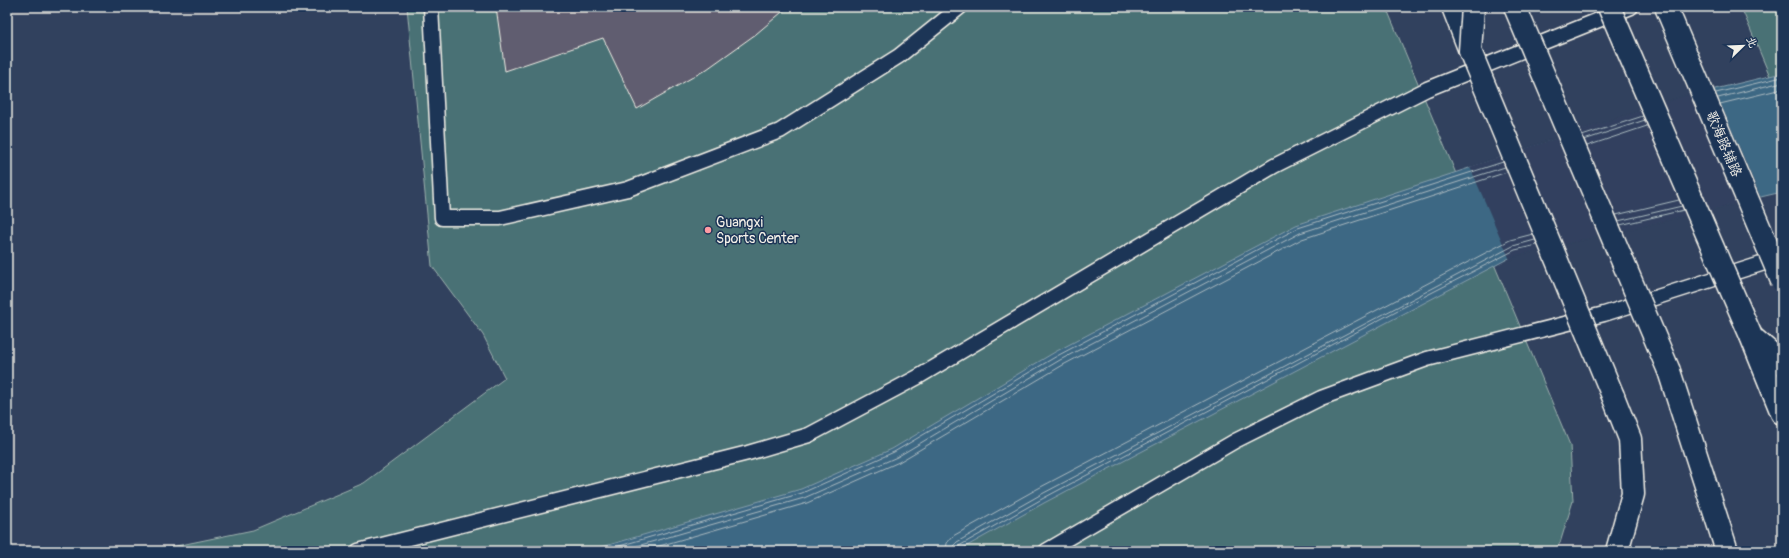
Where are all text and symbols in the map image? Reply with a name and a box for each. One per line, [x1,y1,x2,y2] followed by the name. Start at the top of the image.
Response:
[1723,26,1763,66] north arrow
[1744,35,1760,50] text: 北
[1703,108,1745,180] street label: 歌海路辅路
[716,214,799,247] place label: Guangxi Sports Center
[703,225,713,235] marker: Guangxi Sports Center

